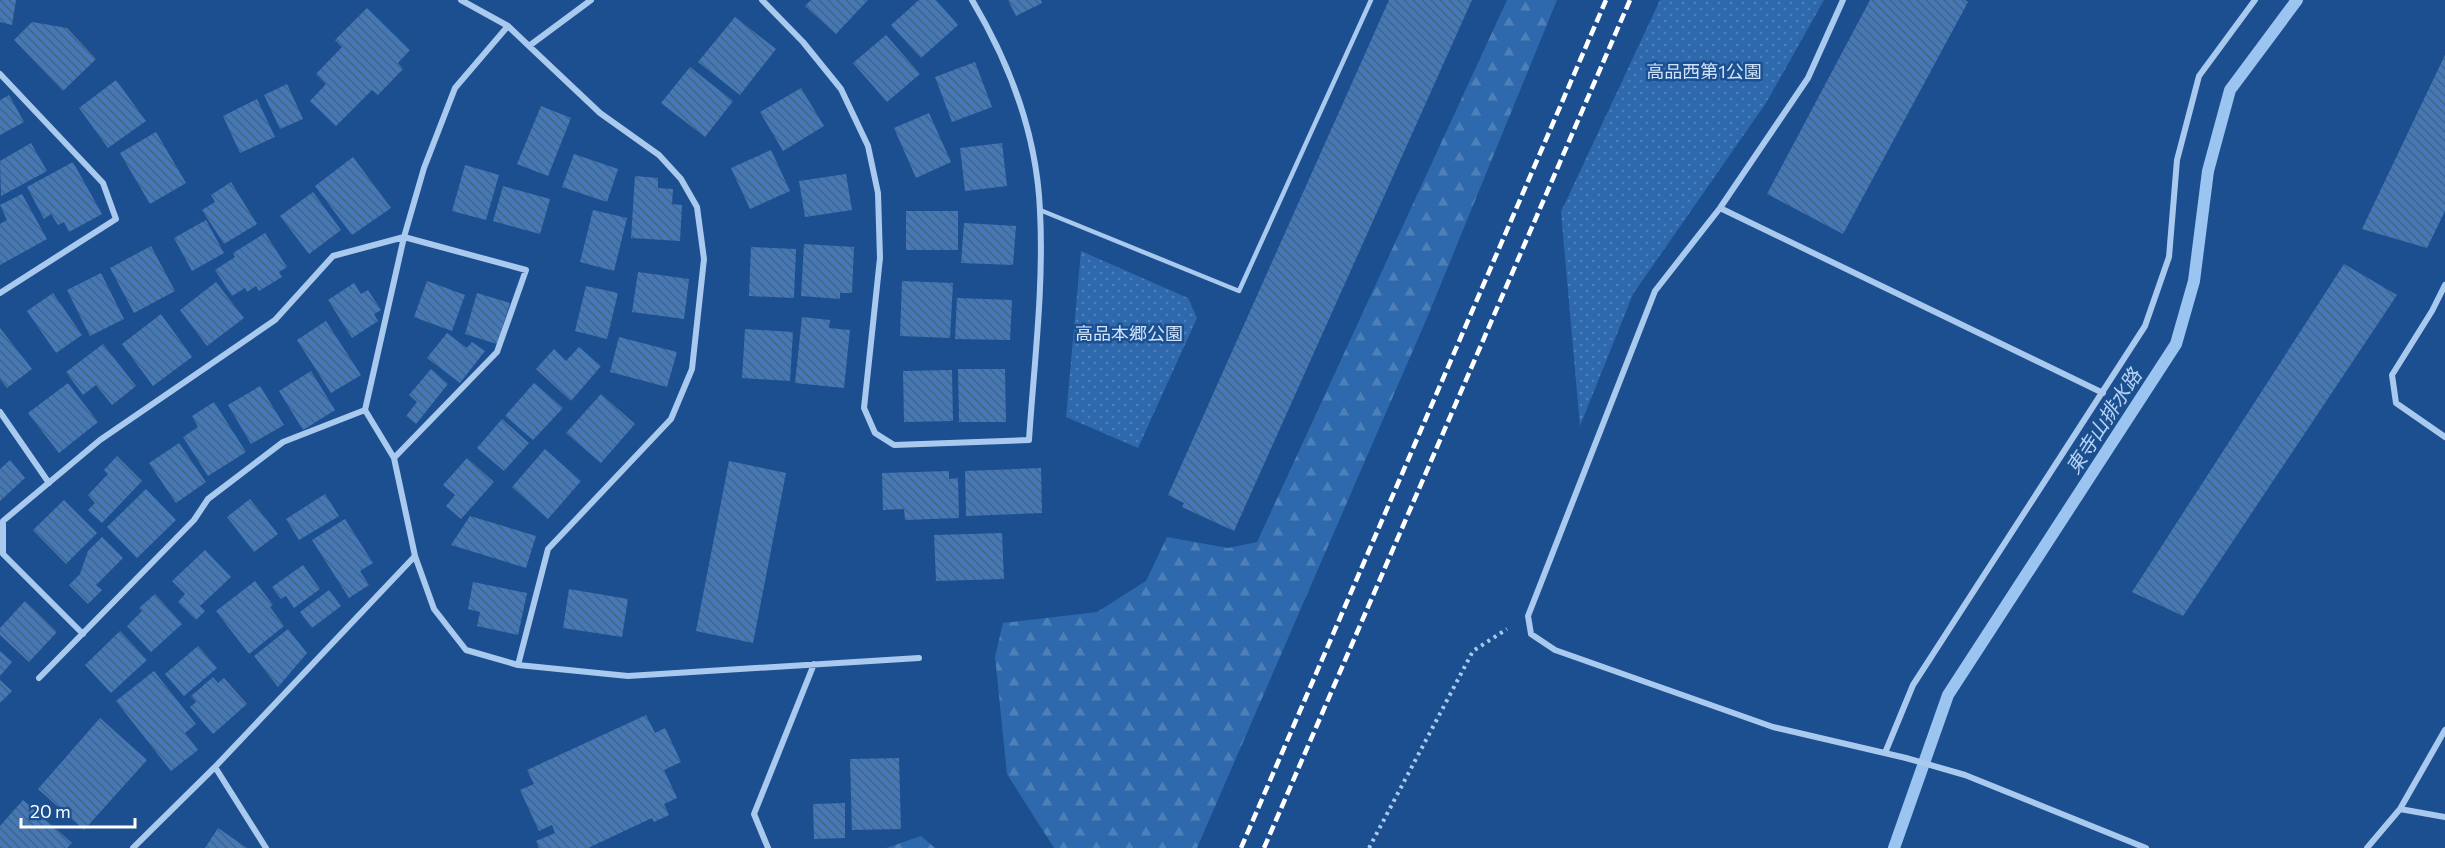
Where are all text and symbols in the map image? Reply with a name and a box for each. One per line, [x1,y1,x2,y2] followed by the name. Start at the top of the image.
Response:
[1646,60,1762,82] park label: 高品西第1公園
[1075,322,1183,344] park label: 高品本郷公園
[2060,362,2147,478] water label: 東寺山排水路
[21,791,135,829] scale bar
[30,800,71,822] text: 20 m

